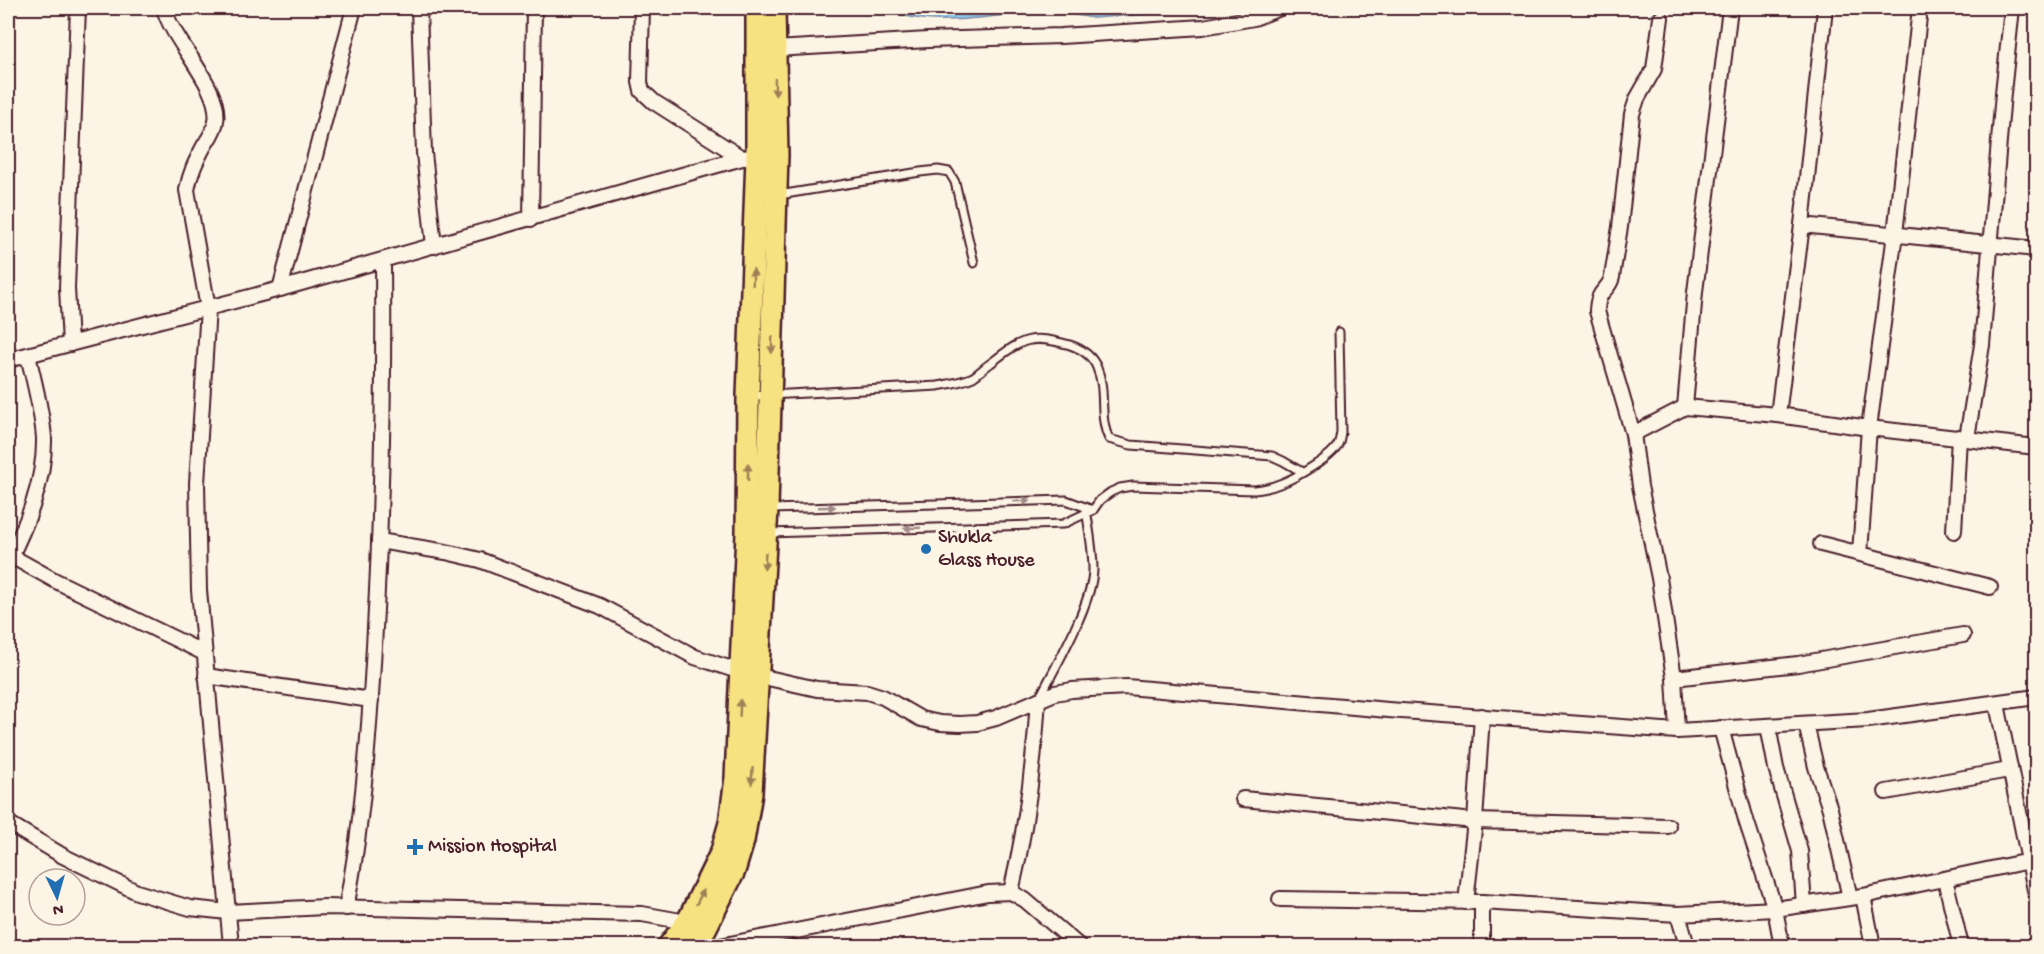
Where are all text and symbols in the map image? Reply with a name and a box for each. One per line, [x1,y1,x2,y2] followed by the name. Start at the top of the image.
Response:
[771,77,780,96] one-way arrow
[748,267,757,286] one-way arrow
[767,335,776,354] one-way arrow
[743,462,753,481] one-way arrow
[1012,497,1031,506] one-way arrow
[818,503,837,512] one-way arrow
[902,524,921,533] one-way arrow
[938,527,1035,573] place label: Shukla Glass House
[919,542,933,556] marker: Shukla Glass House
[760,551,769,570] one-way arrow
[735,699,744,718] one-way arrow
[748,767,757,786] one-way arrow
[428,836,557,859] place label: Mission Hospital
[406,838,424,856] marker: Mission Hospital
[27,867,87,927] north arrow
[695,888,705,905] one-way arrow
[51,899,64,918] text: N

